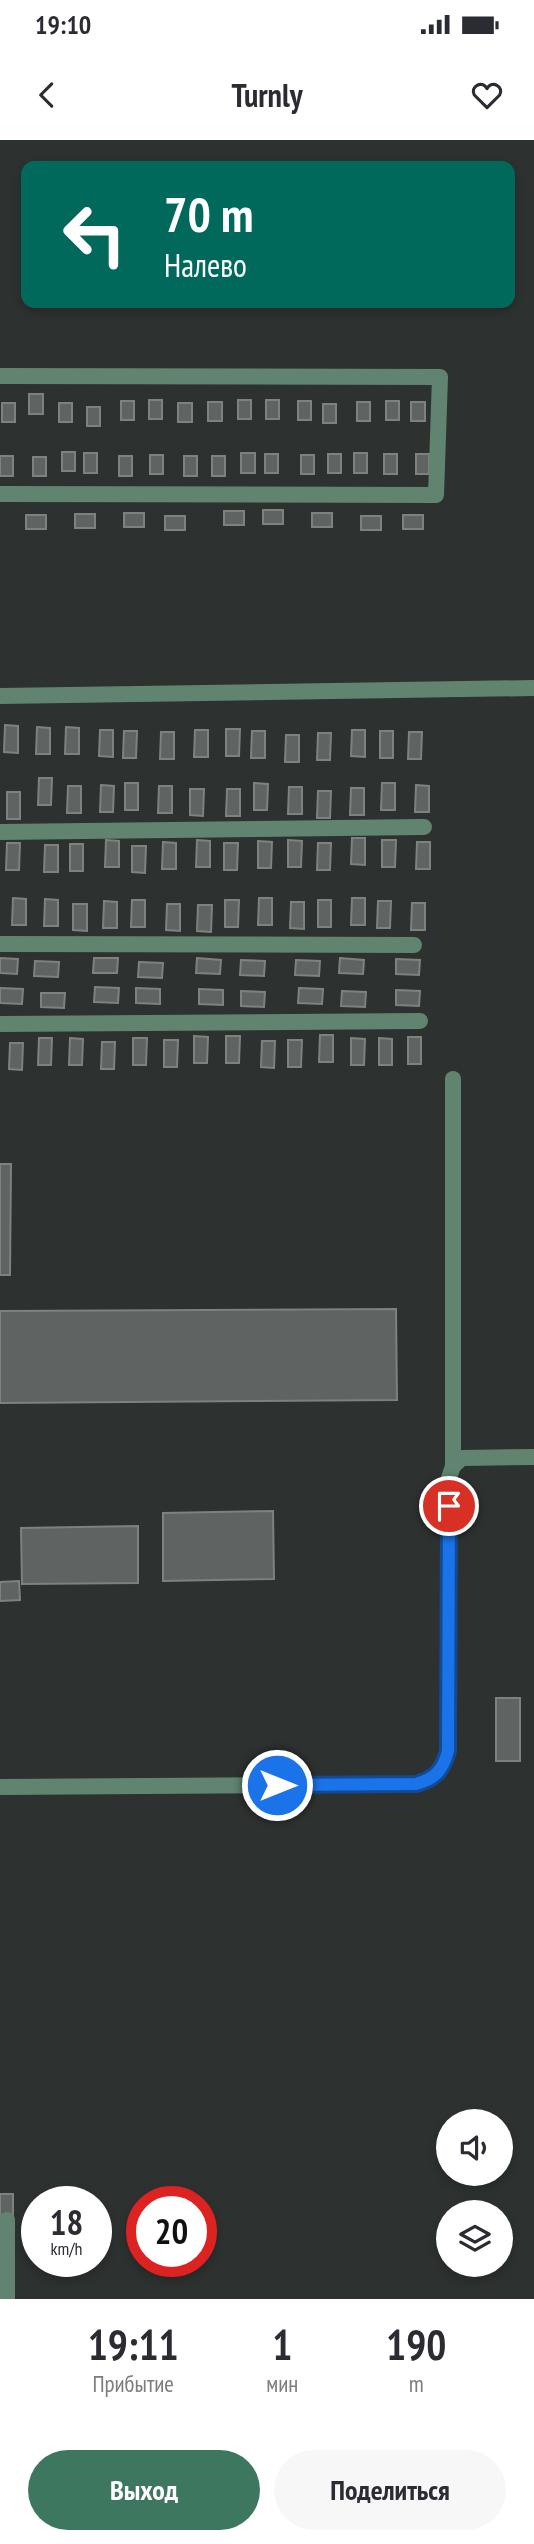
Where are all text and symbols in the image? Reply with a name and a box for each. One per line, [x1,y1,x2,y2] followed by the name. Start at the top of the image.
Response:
[35,8,91,41] text: 19:10
[231,74,303,116] text: Turnly
[28,76,66,114] icon: back
[468,76,506,114] icon: heart
[164,182,253,246] text: 70 m
[49,189,140,280] icon: left
[164,244,247,286] text: Налево
[419,1476,479,1536] pin
[430,1487,468,1525] icon: arrive
[240,1748,314,1822] position arrow
[436,2109,513,2277] map controls
[436,2109,513,2186] button: sound
[126,2186,217,2277] speed limit sign: 20
[50,2199,83,2245] text: 18
[436,2200,513,2277] button: layers
[51,2237,82,2260] text: km/h
[88,2317,179,2372] text: 19:11
[272,2317,292,2372] text: 1
[386,2317,446,2372] text: 190
[92,2369,174,2398] text: Прибытие
[266,2369,298,2398] text: мин
[409,2369,424,2398] text: m
[28,2450,260,2530] button: Выход
[274,2450,506,2530] button: Поделиться

